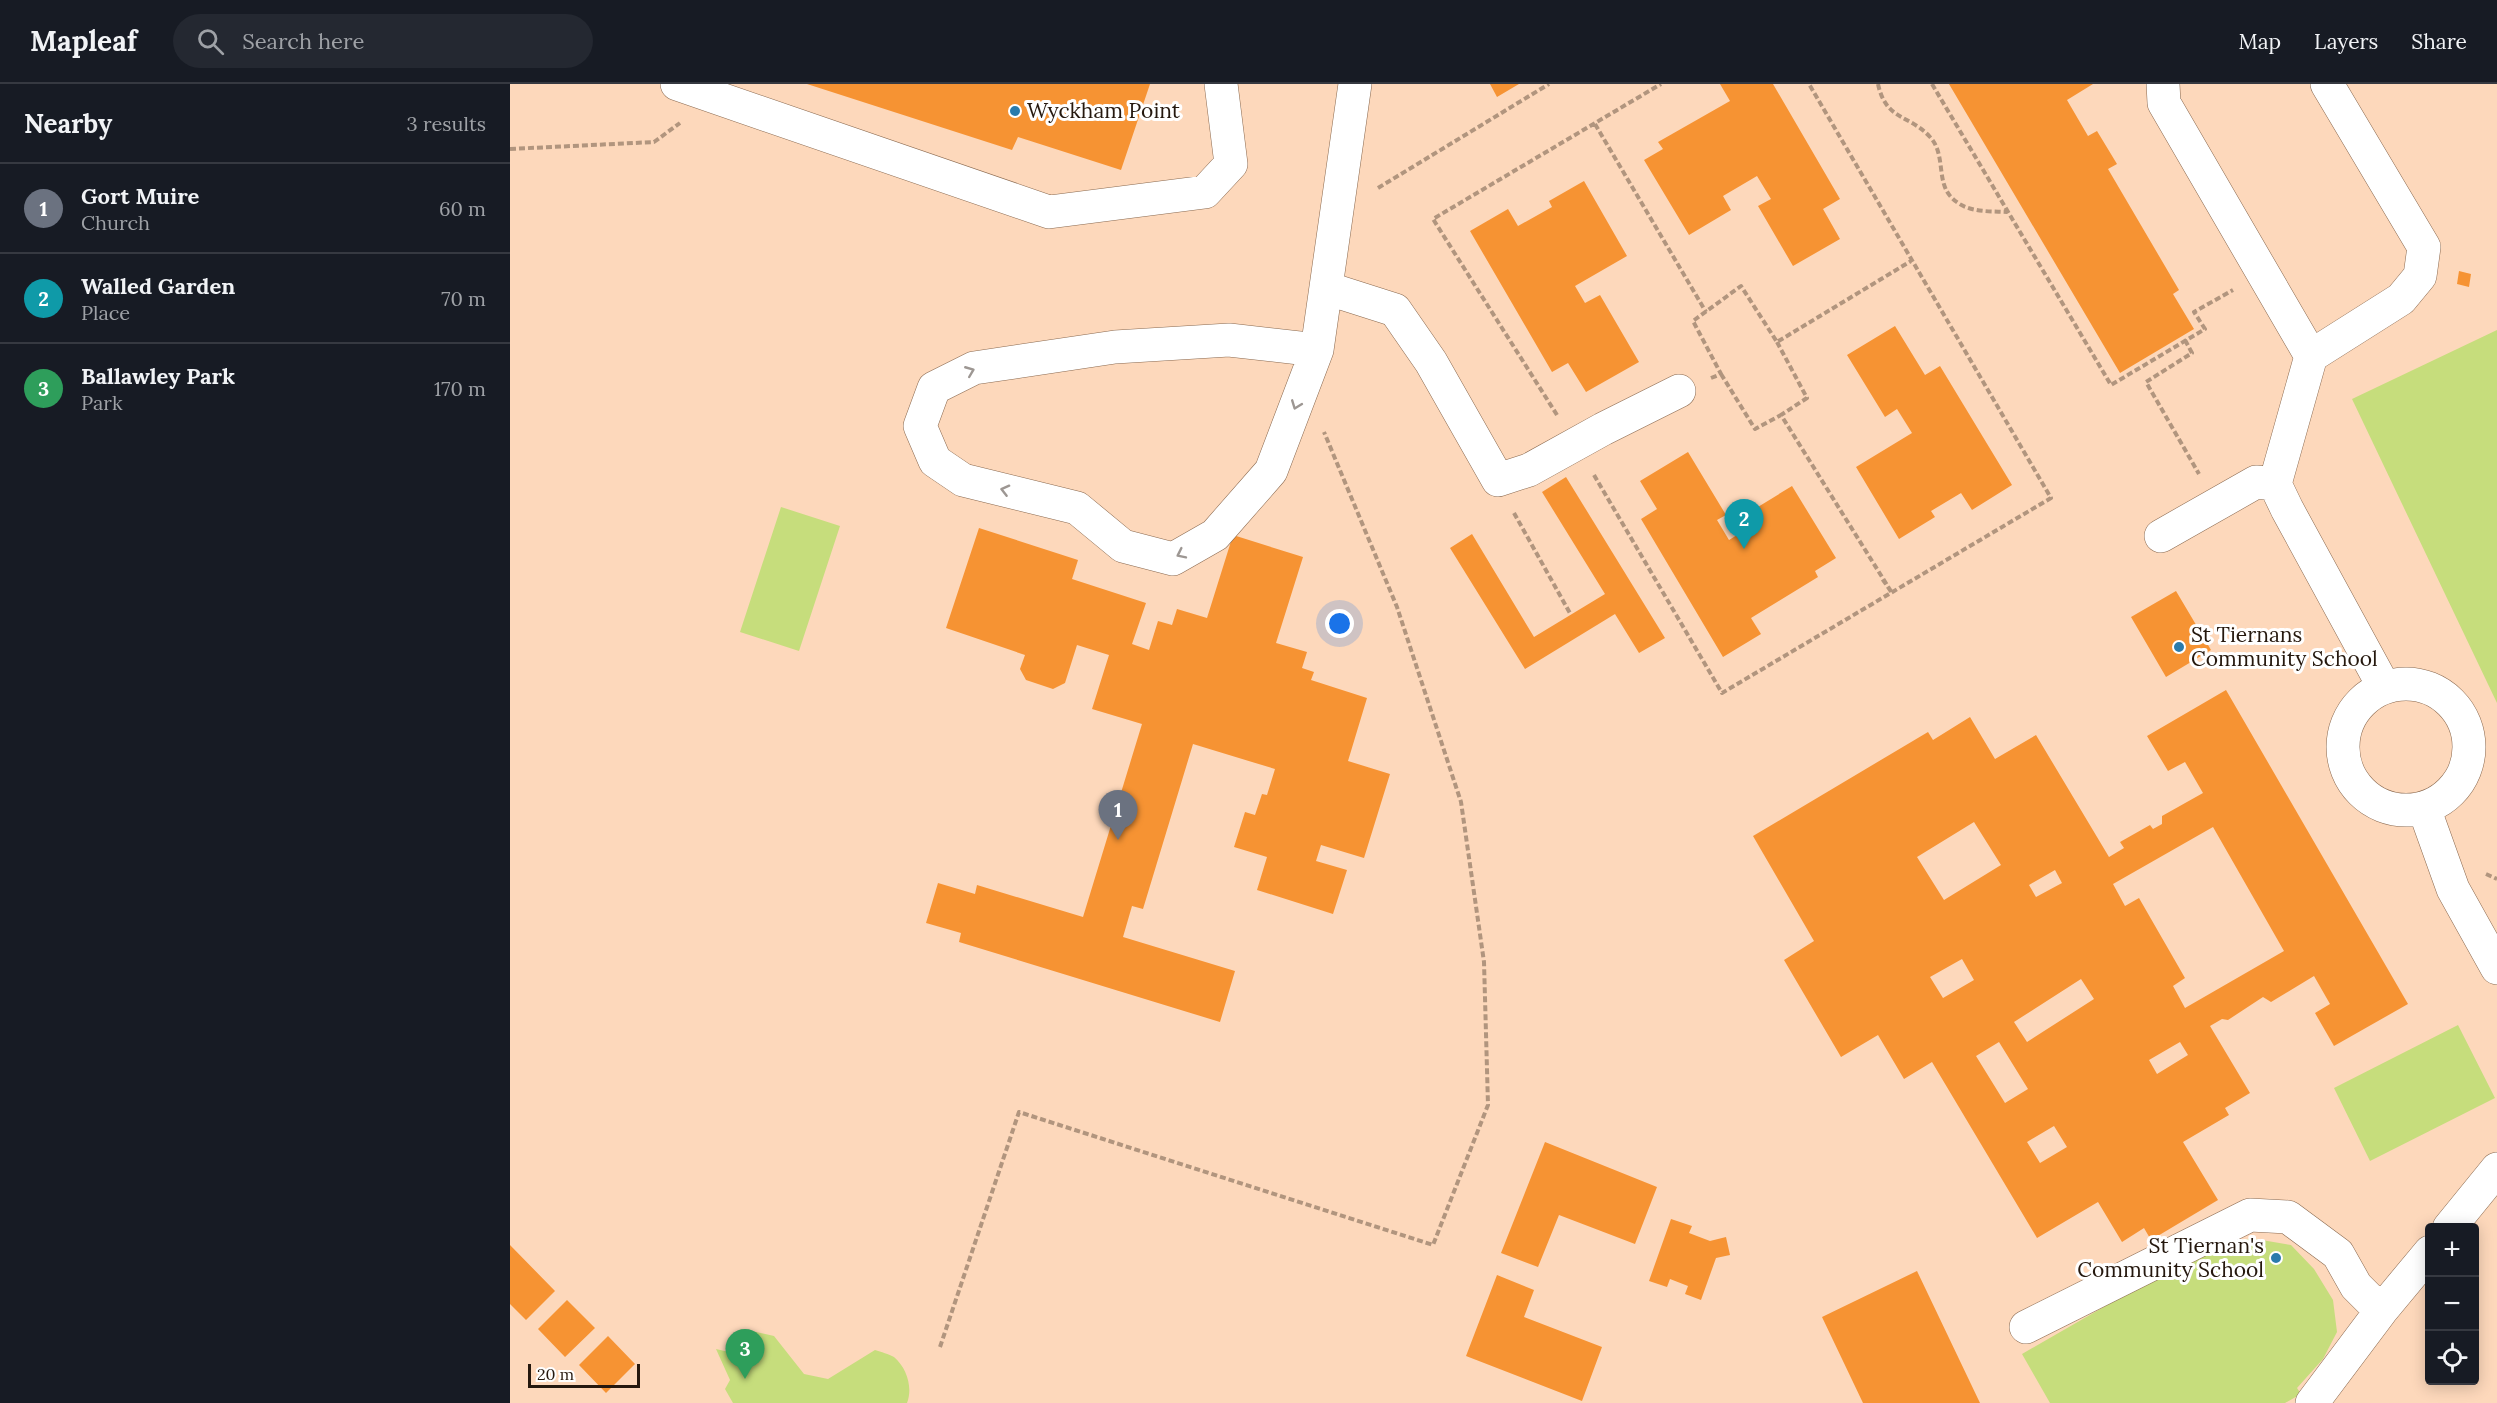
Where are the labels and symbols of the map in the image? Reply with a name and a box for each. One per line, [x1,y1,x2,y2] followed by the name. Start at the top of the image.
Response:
[1027,97,1181,124] place label: Wyckham Point
[1008,104,1022,118] marker: Wyckham Point
[964,366,975,378] one-way arrow
[1291,398,1303,409] one-way arrow
[1000,485,1010,498] one-way arrow
[1724,500,1764,549] pin: 2
[1176,546,1187,558] one-way arrow
[1325,609,1354,638] your location
[2191,621,2378,672] place label: St Tiernans Community School
[2172,640,2186,654] marker: St Tiernans Community School
[1098,790,1138,840] pin: 1
[2077,1232,2264,1283] place label: St Tiernan's Community School
[2269,1251,2283,1265] marker: St Tiernan's Community School
[726,1330,764,1379] pin: 3
[528,1361,640,1388] scale bar

